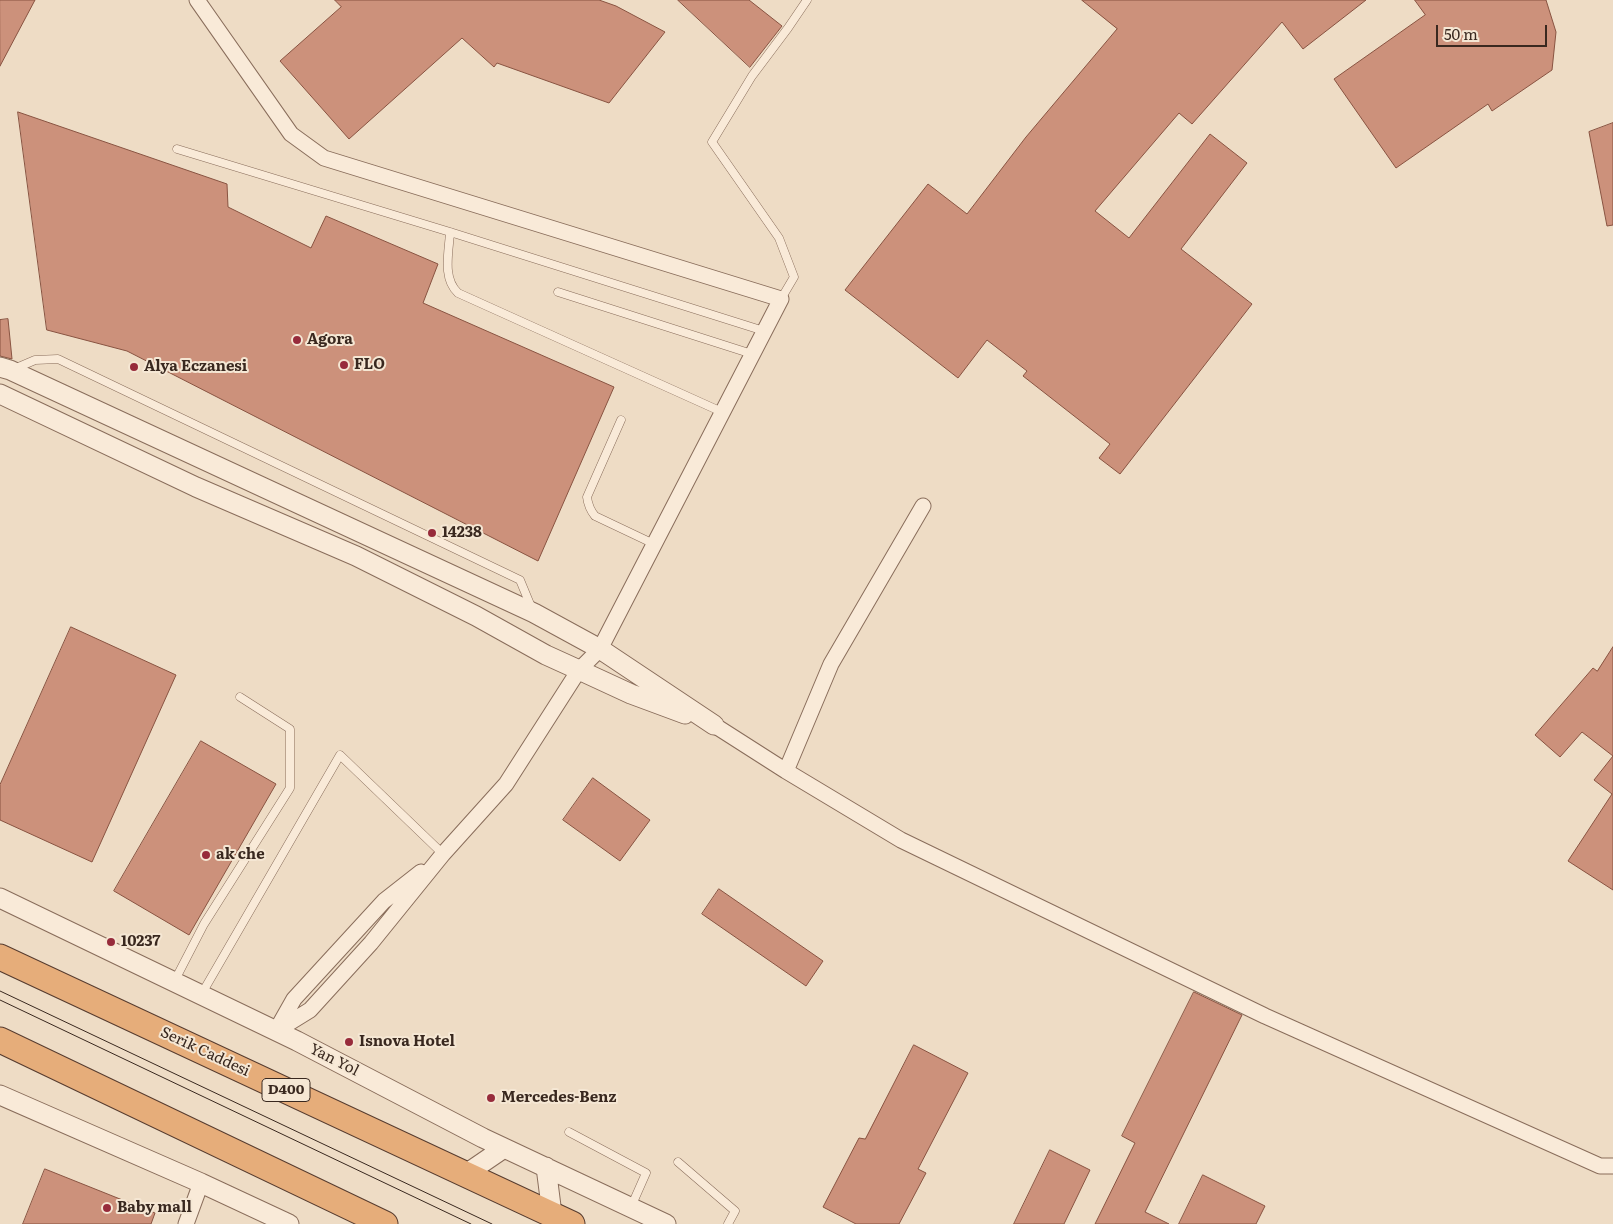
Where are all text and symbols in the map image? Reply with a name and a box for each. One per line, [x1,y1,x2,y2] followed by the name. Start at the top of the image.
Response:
[1438,15,1549,47] scale bar
[1444,22,1478,45] text: 50 m
[307,331,353,349] place label: Agora
[291,334,303,346] marker: Agora
[354,356,385,374] place label: FLO
[144,358,247,376] place label: Alya Eczanesi
[338,359,350,371] marker: FLO
[128,361,140,373] marker: Alya Eczanesi
[442,524,482,542] place label: 14238
[426,527,438,539] marker: 14238
[216,846,265,864] place label: ak che
[200,849,212,861] marker: ak che
[121,933,160,951] place label: 10237
[105,936,117,948] marker: 10237
[157,1023,253,1081] street label: Serik Caddesi
[359,1033,455,1051] place label: Isnova Hotel
[343,1036,355,1048] marker: Isnova Hotel
[306,1040,362,1080] street label: Yan Yol
[262,1078,310,1102] road number: D400
[501,1089,616,1107] place label: Mercedes-Benz
[485,1092,497,1104] marker: Mercedes-Benz
[117,1199,192,1217] place label: Baby mall
[101,1202,113,1214] marker: Baby mall

